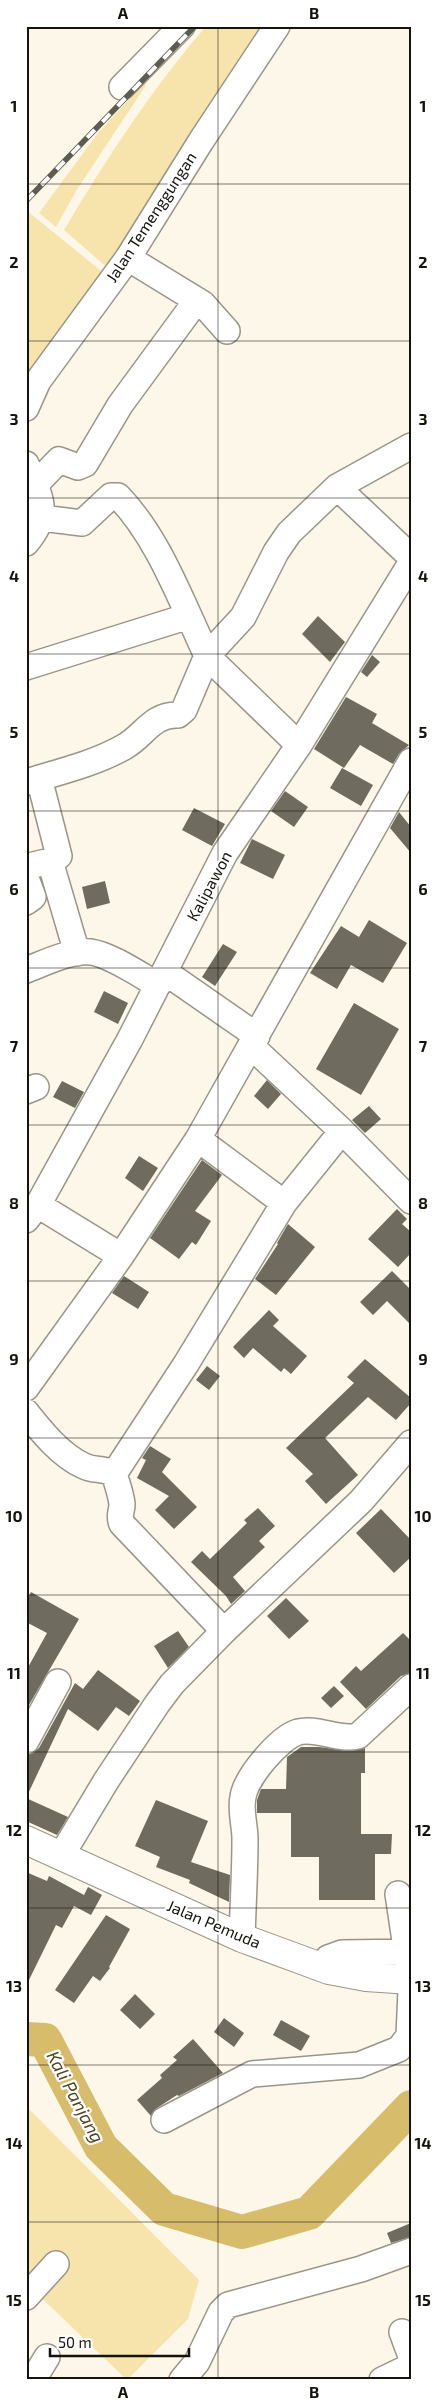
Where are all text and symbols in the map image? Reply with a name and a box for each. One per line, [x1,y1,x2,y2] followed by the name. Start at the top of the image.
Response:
[118,3,129,22] text: A
[309,3,319,22] text: B
[11,96,17,115] text: 1
[420,96,426,115] text: 1
[101,148,200,285] street label: Jalan Temenggungan
[9,252,19,271] text: 2
[418,252,428,271] text: 2
[9,409,19,428] text: 3
[418,409,428,428] text: 3
[9,566,19,585] text: 4
[418,566,428,585] text: 4
[10,722,19,741] text: 5
[419,722,428,741] text: 5
[182,848,235,924] street label: Kalipawon
[9,879,19,898] text: 6
[418,879,428,898] text: 6
[10,1036,19,1055] text: 7
[419,1036,428,1055] text: 7
[9,1193,19,1212] text: 8
[418,1193,428,1212] text: 8
[9,1349,19,1368] text: 9
[418,1349,428,1368] text: 9
[5,1506,23,1525] text: 10
[414,1506,432,1525] text: 10
[7,1663,21,1682] text: 11
[416,1663,430,1682] text: 11
[6,1820,22,1839] text: 12
[415,1820,431,1839] text: 12
[165,1895,264,1952] street label: Jalan Pemuda
[6,1976,22,1995] text: 13
[415,1976,431,1995] text: 13
[42,2047,109,2146] water label: Kali Panjang
[5,2133,23,2152] text: 14
[414,2133,432,2152] text: 14
[6,2290,22,2309] text: 15
[415,2290,431,2309] text: 15
[50,2326,189,2358] scale bar
[58,2333,92,2351] text: 50 m
[118,2382,129,2401] text: A
[309,2382,319,2401] text: B

